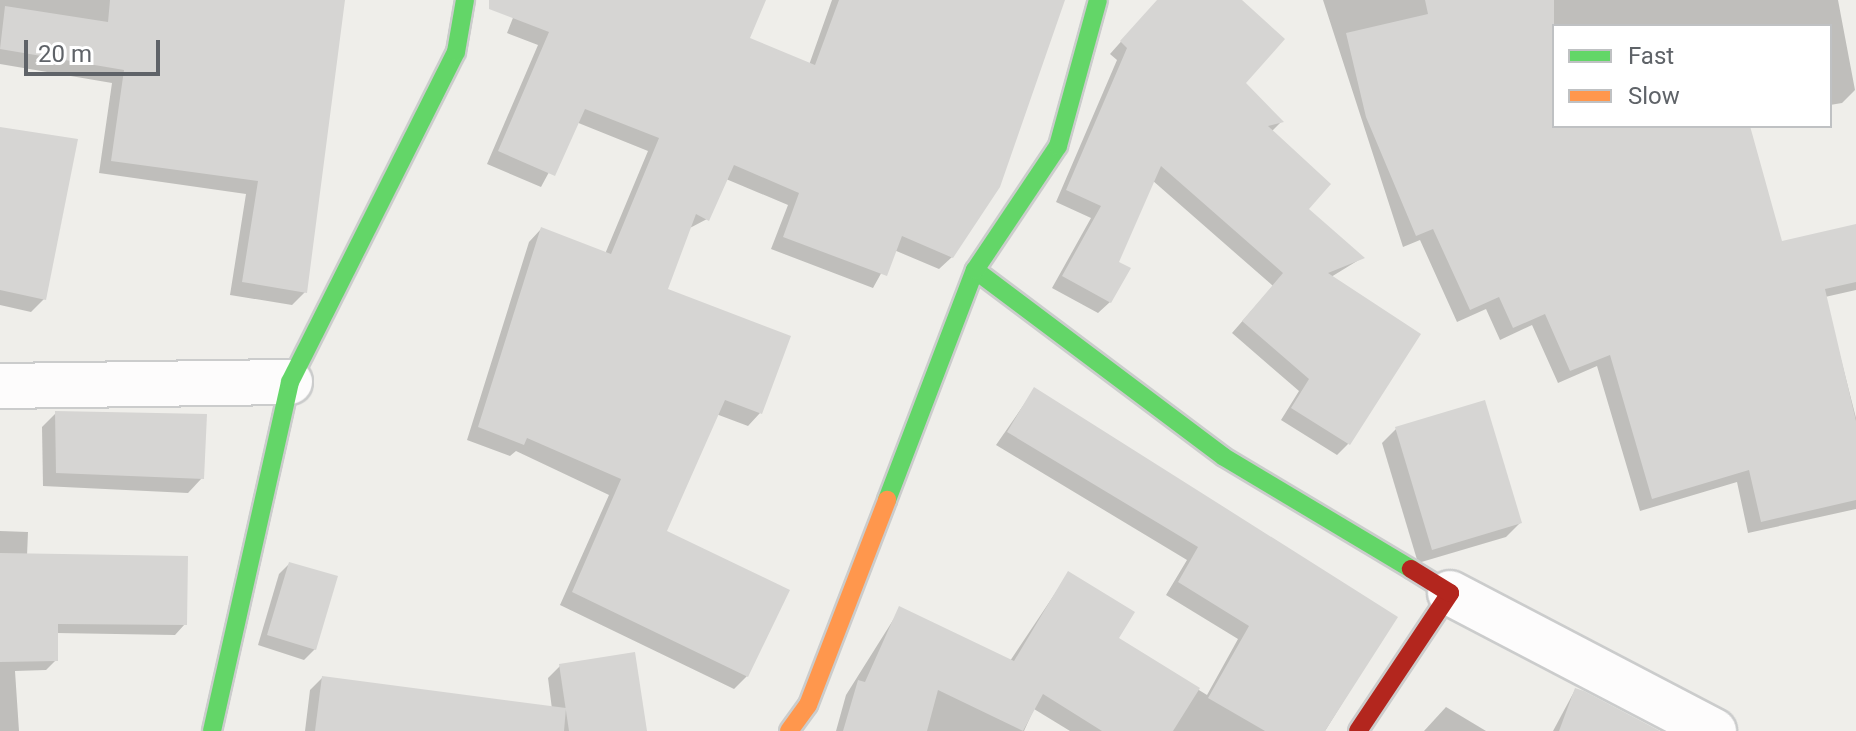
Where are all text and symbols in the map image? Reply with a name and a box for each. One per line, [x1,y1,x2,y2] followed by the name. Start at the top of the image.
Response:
[28,24,164,74] scale bar
[1552,24,1832,128] legend
[38,40,92,68] text: 20 m
[1628,42,1674,70] text: Fast
[1628,82,1680,110] text: Slow

